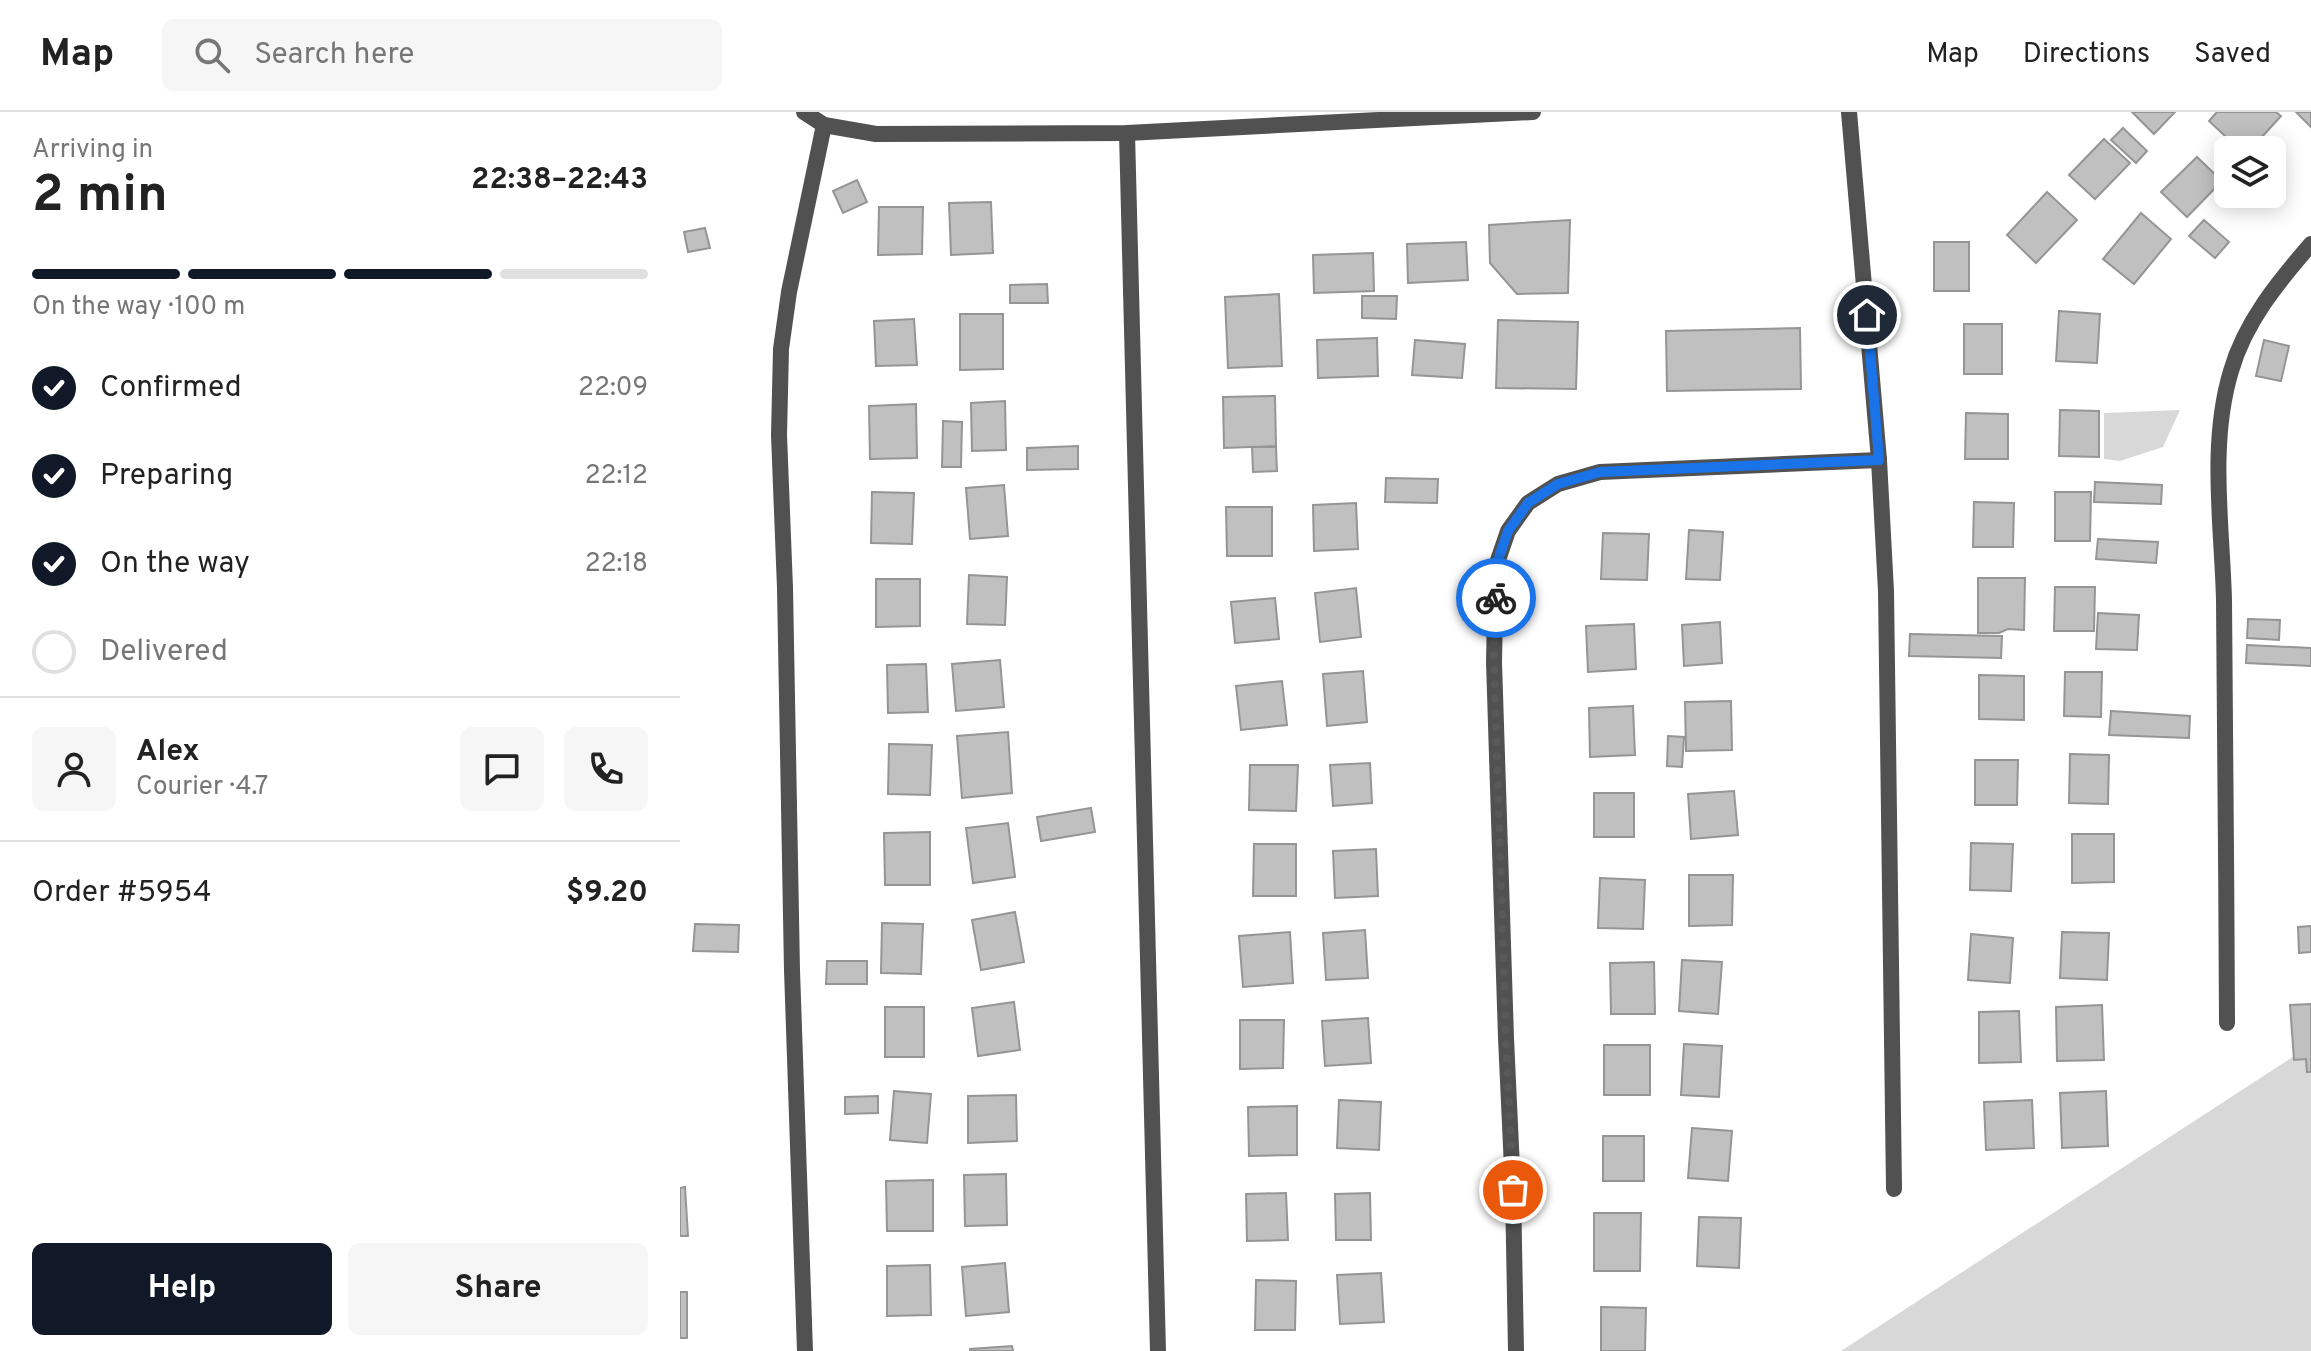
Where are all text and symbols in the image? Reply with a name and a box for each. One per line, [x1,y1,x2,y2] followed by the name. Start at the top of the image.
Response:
[162,19,722,91] search box
[40,31,114,80] text: Map
[190,33,234,77] icon: search
[254,37,414,74] text: Search here
[1926,37,1979,73] text: Map
[2023,37,2150,73] text: Directions
[2194,37,2271,73] text: Saved
[32,134,153,167] text: Arriving in
[2214,136,2286,208] map controls
[2214,136,2286,208] button: layers
[471,162,648,199] text: 22:38–22:43
[32,164,168,230] text: 2 min
[1833,281,1901,349] pin
[32,291,245,324] text: On the way · 100 m
[1845,293,1889,337] icon: home
[32,366,76,410] icon: check
[100,370,242,407] text: Confirmed
[578,372,648,405] text: 22:09
[32,454,76,498] icon: check
[100,458,233,495] text: Preparing
[585,460,648,493] text: 22:12
[32,542,76,586] icon: check
[100,546,250,583] text: On the way
[585,548,648,581] text: 22:18
[1456,558,1536,638] courier
[1474,576,1518,620] icon: bike
[100,634,228,671] text: Delivered
[32,727,116,811] button: person
[460,727,544,811] button: chat
[564,727,648,811] button: phone
[136,734,200,771] text: Alex
[136,771,268,804] text: Courier · 4.7
[32,875,212,912] text: Order #5954
[566,875,648,912] text: $9.20
[1479,1156,1547,1224] pin
[1491,1168,1535,1212] icon: bag
[32,1243,332,1335] button: Help
[348,1243,648,1335] button: Share

